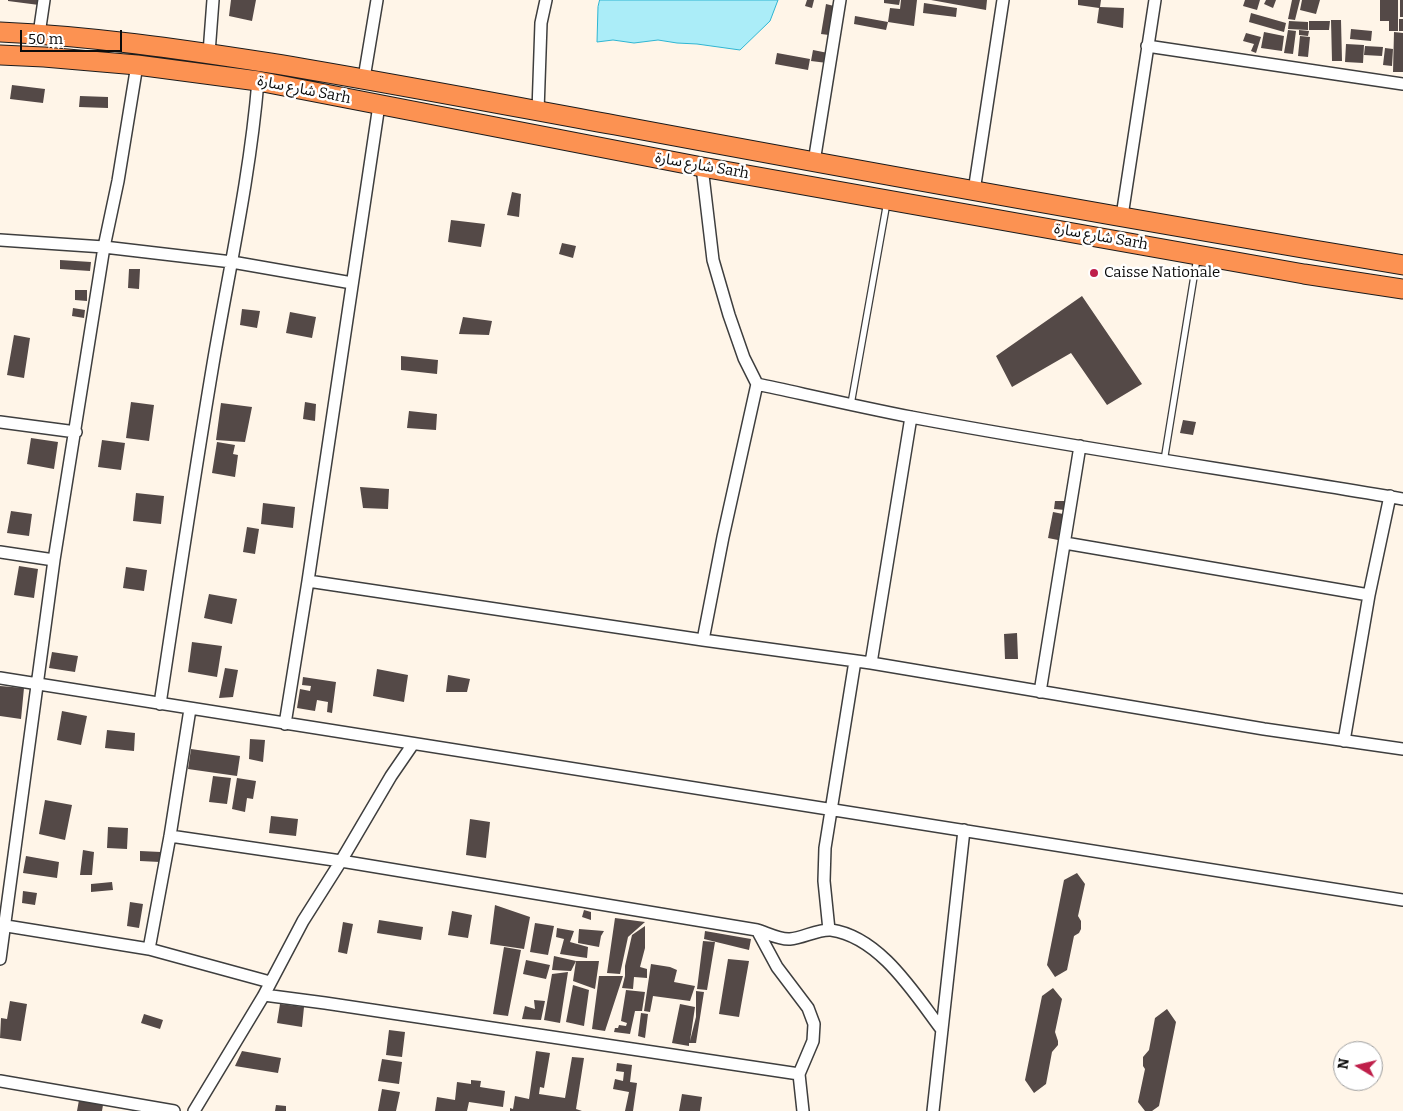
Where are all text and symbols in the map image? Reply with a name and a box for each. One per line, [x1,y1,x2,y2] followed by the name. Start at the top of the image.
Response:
[22,20,125,52] scale bar
[28,30,63,48] text: 50 m
[256,72,352,108] street label: شارع سارة Sarh
[654,149,750,183] street label: شارع سارة Sarh
[1053,220,1149,254] street label: شارع سارة Sarh
[1104,264,1220,282] place label: Caisse Nationale
[1088,267,1100,279] marker: Caisse Nationale
[1333,1041,1383,1091] north arrow
[1334,1057,1353,1070] text: N

